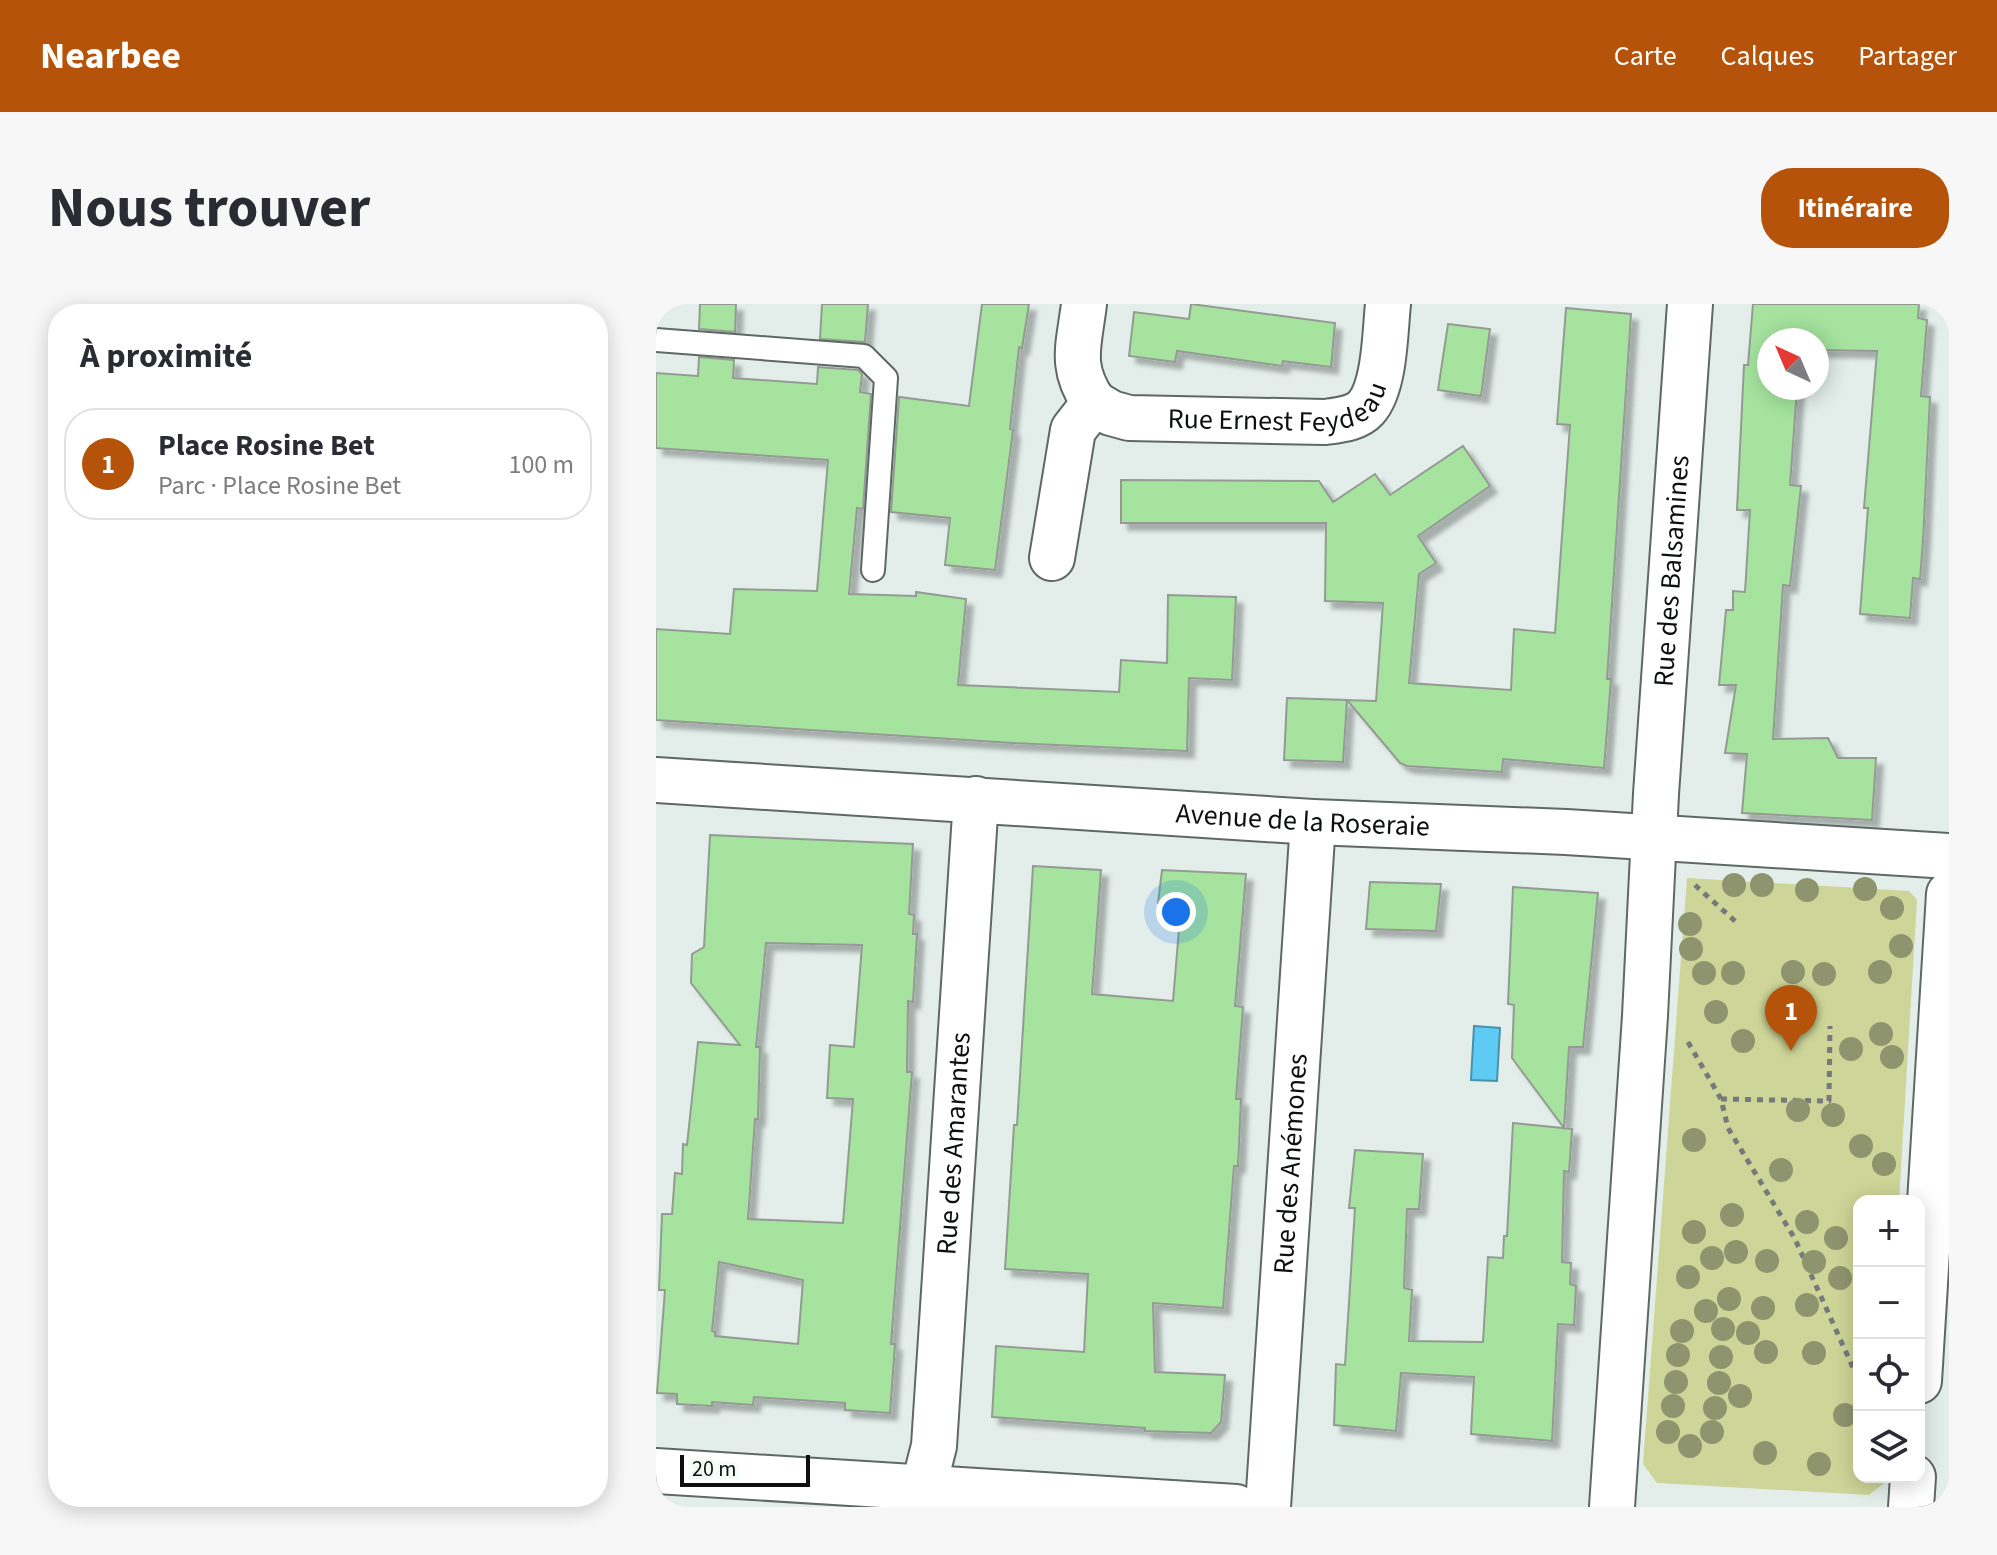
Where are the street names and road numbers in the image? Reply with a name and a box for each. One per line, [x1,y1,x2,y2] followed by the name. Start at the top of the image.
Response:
[1167,376,1397,442] street label: Rue Ernest Feydeau
[1643,454,1699,688] street label: Rue des Balsamines
[1175,793,1430,847] street label: Avenue de la Roseraie
[926,1031,981,1256] street label: Rue des Amarantes
[1263,1052,1318,1275] street label: Rue des Anémones

